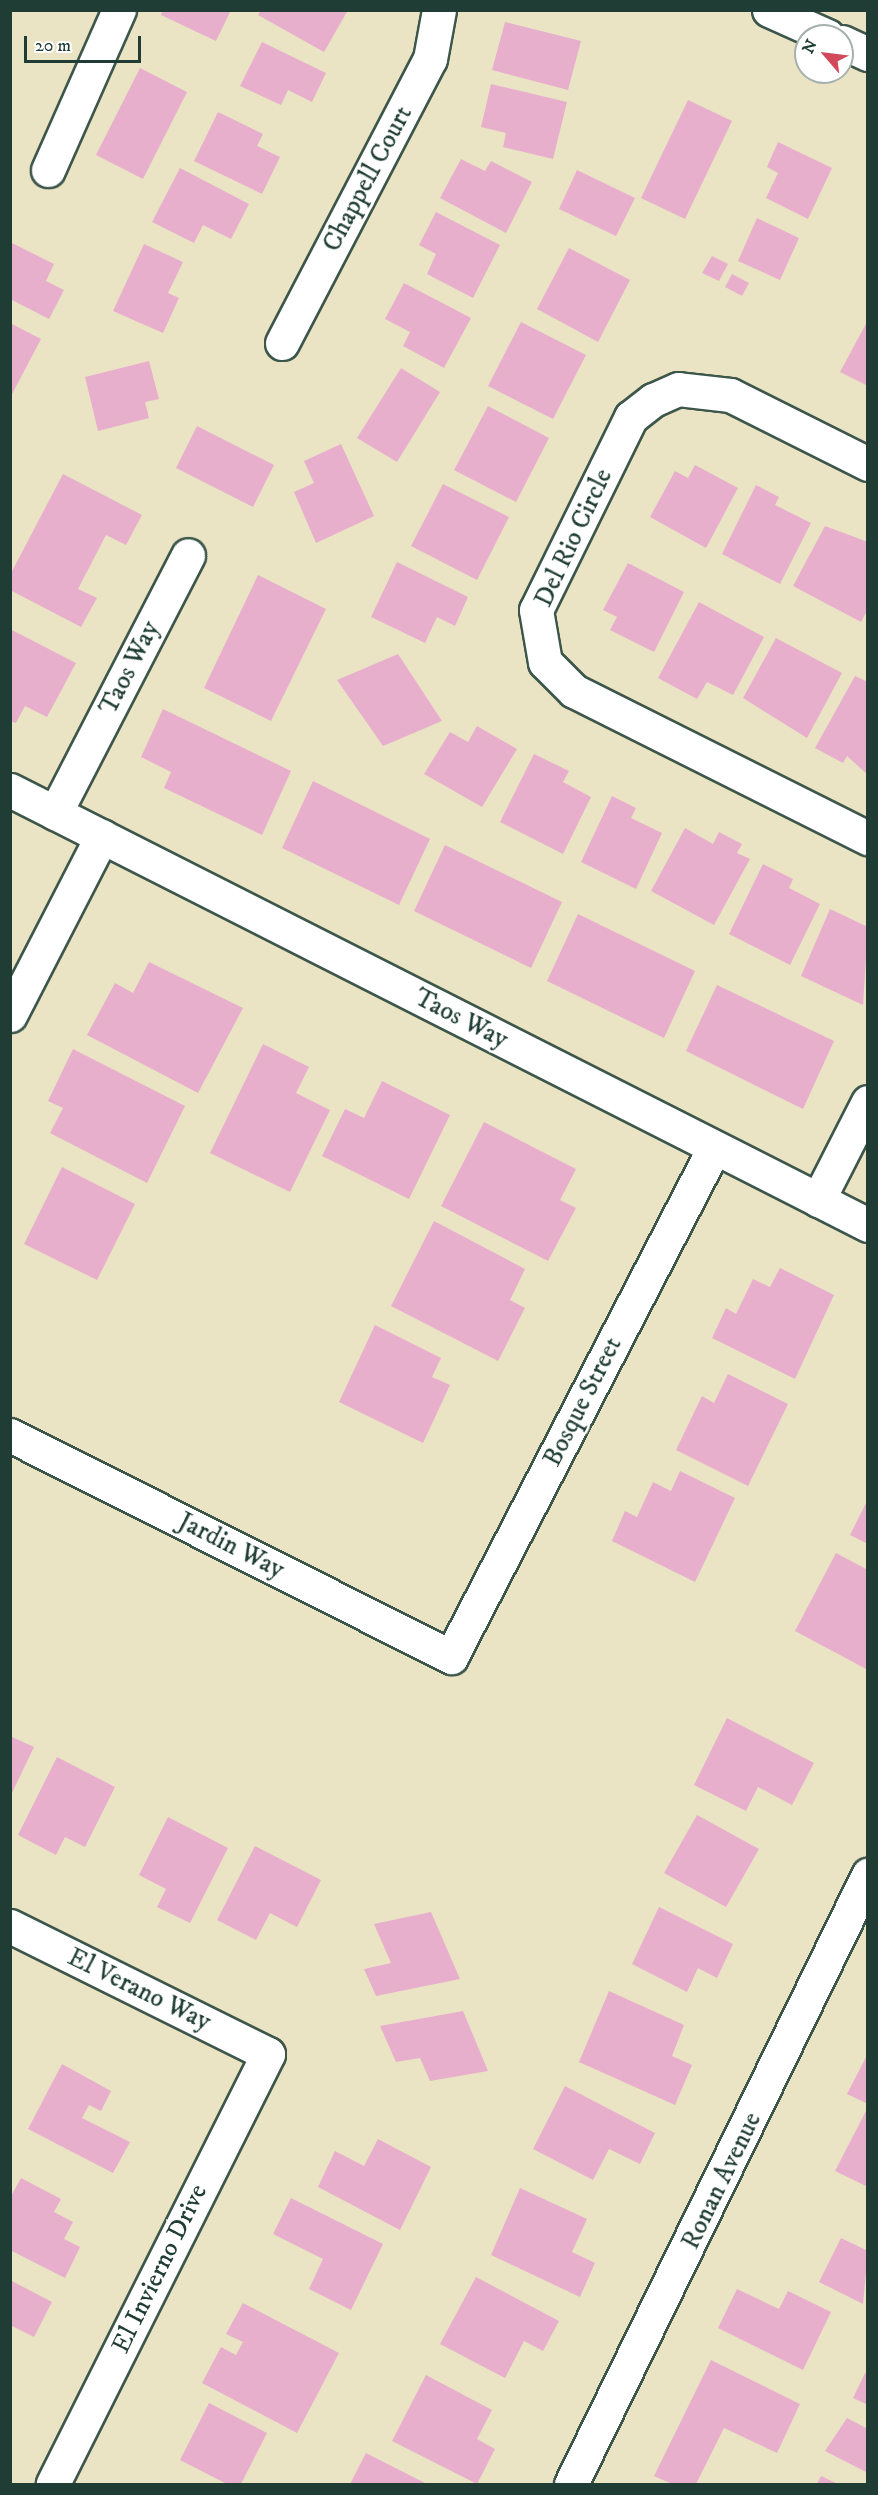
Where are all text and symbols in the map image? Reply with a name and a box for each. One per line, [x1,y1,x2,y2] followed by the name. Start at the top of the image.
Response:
[27,24,144,62] scale bar
[794,24,854,84] north arrow
[35,35,71,57] text: 20 m
[798,36,822,57] text: N
[317,101,419,257] street label: Chappell Court
[528,464,620,612] street label: Del Rio Circle
[93,616,167,720] street label: Taos Way
[409,982,513,1056] street label: Taos Way
[537,1332,629,1472] street label: Bosque Street
[173,1506,289,1586] street label: Jardin Way
[62,1942,216,2038] street label: El Verano Way
[675,2107,769,2255] street label: Ronan Avenue
[106,2179,214,2359] street label: El Invierno Drive

